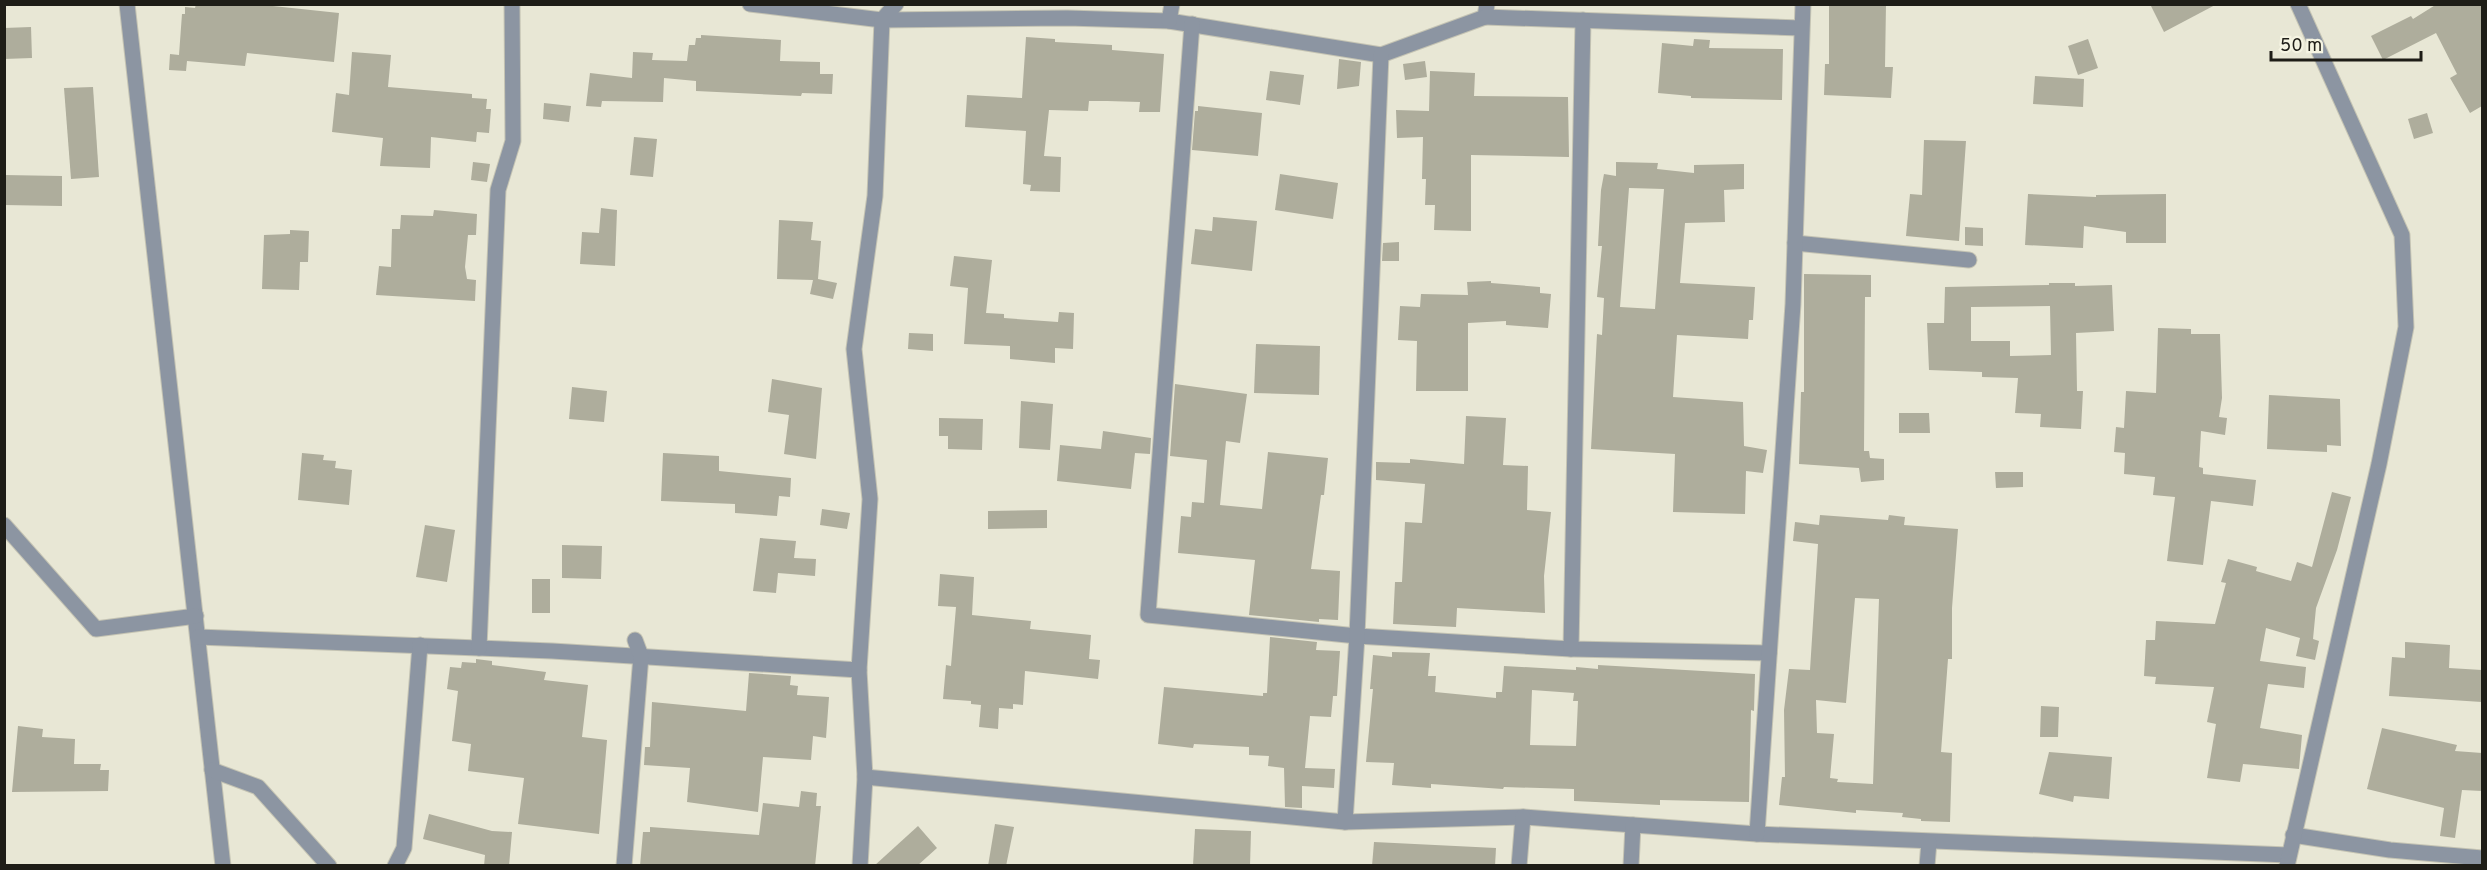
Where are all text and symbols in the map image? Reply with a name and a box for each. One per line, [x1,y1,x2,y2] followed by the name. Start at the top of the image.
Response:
[2271,24,2421,62] scale bar
[2280,35,2322,58] text: 50 m

